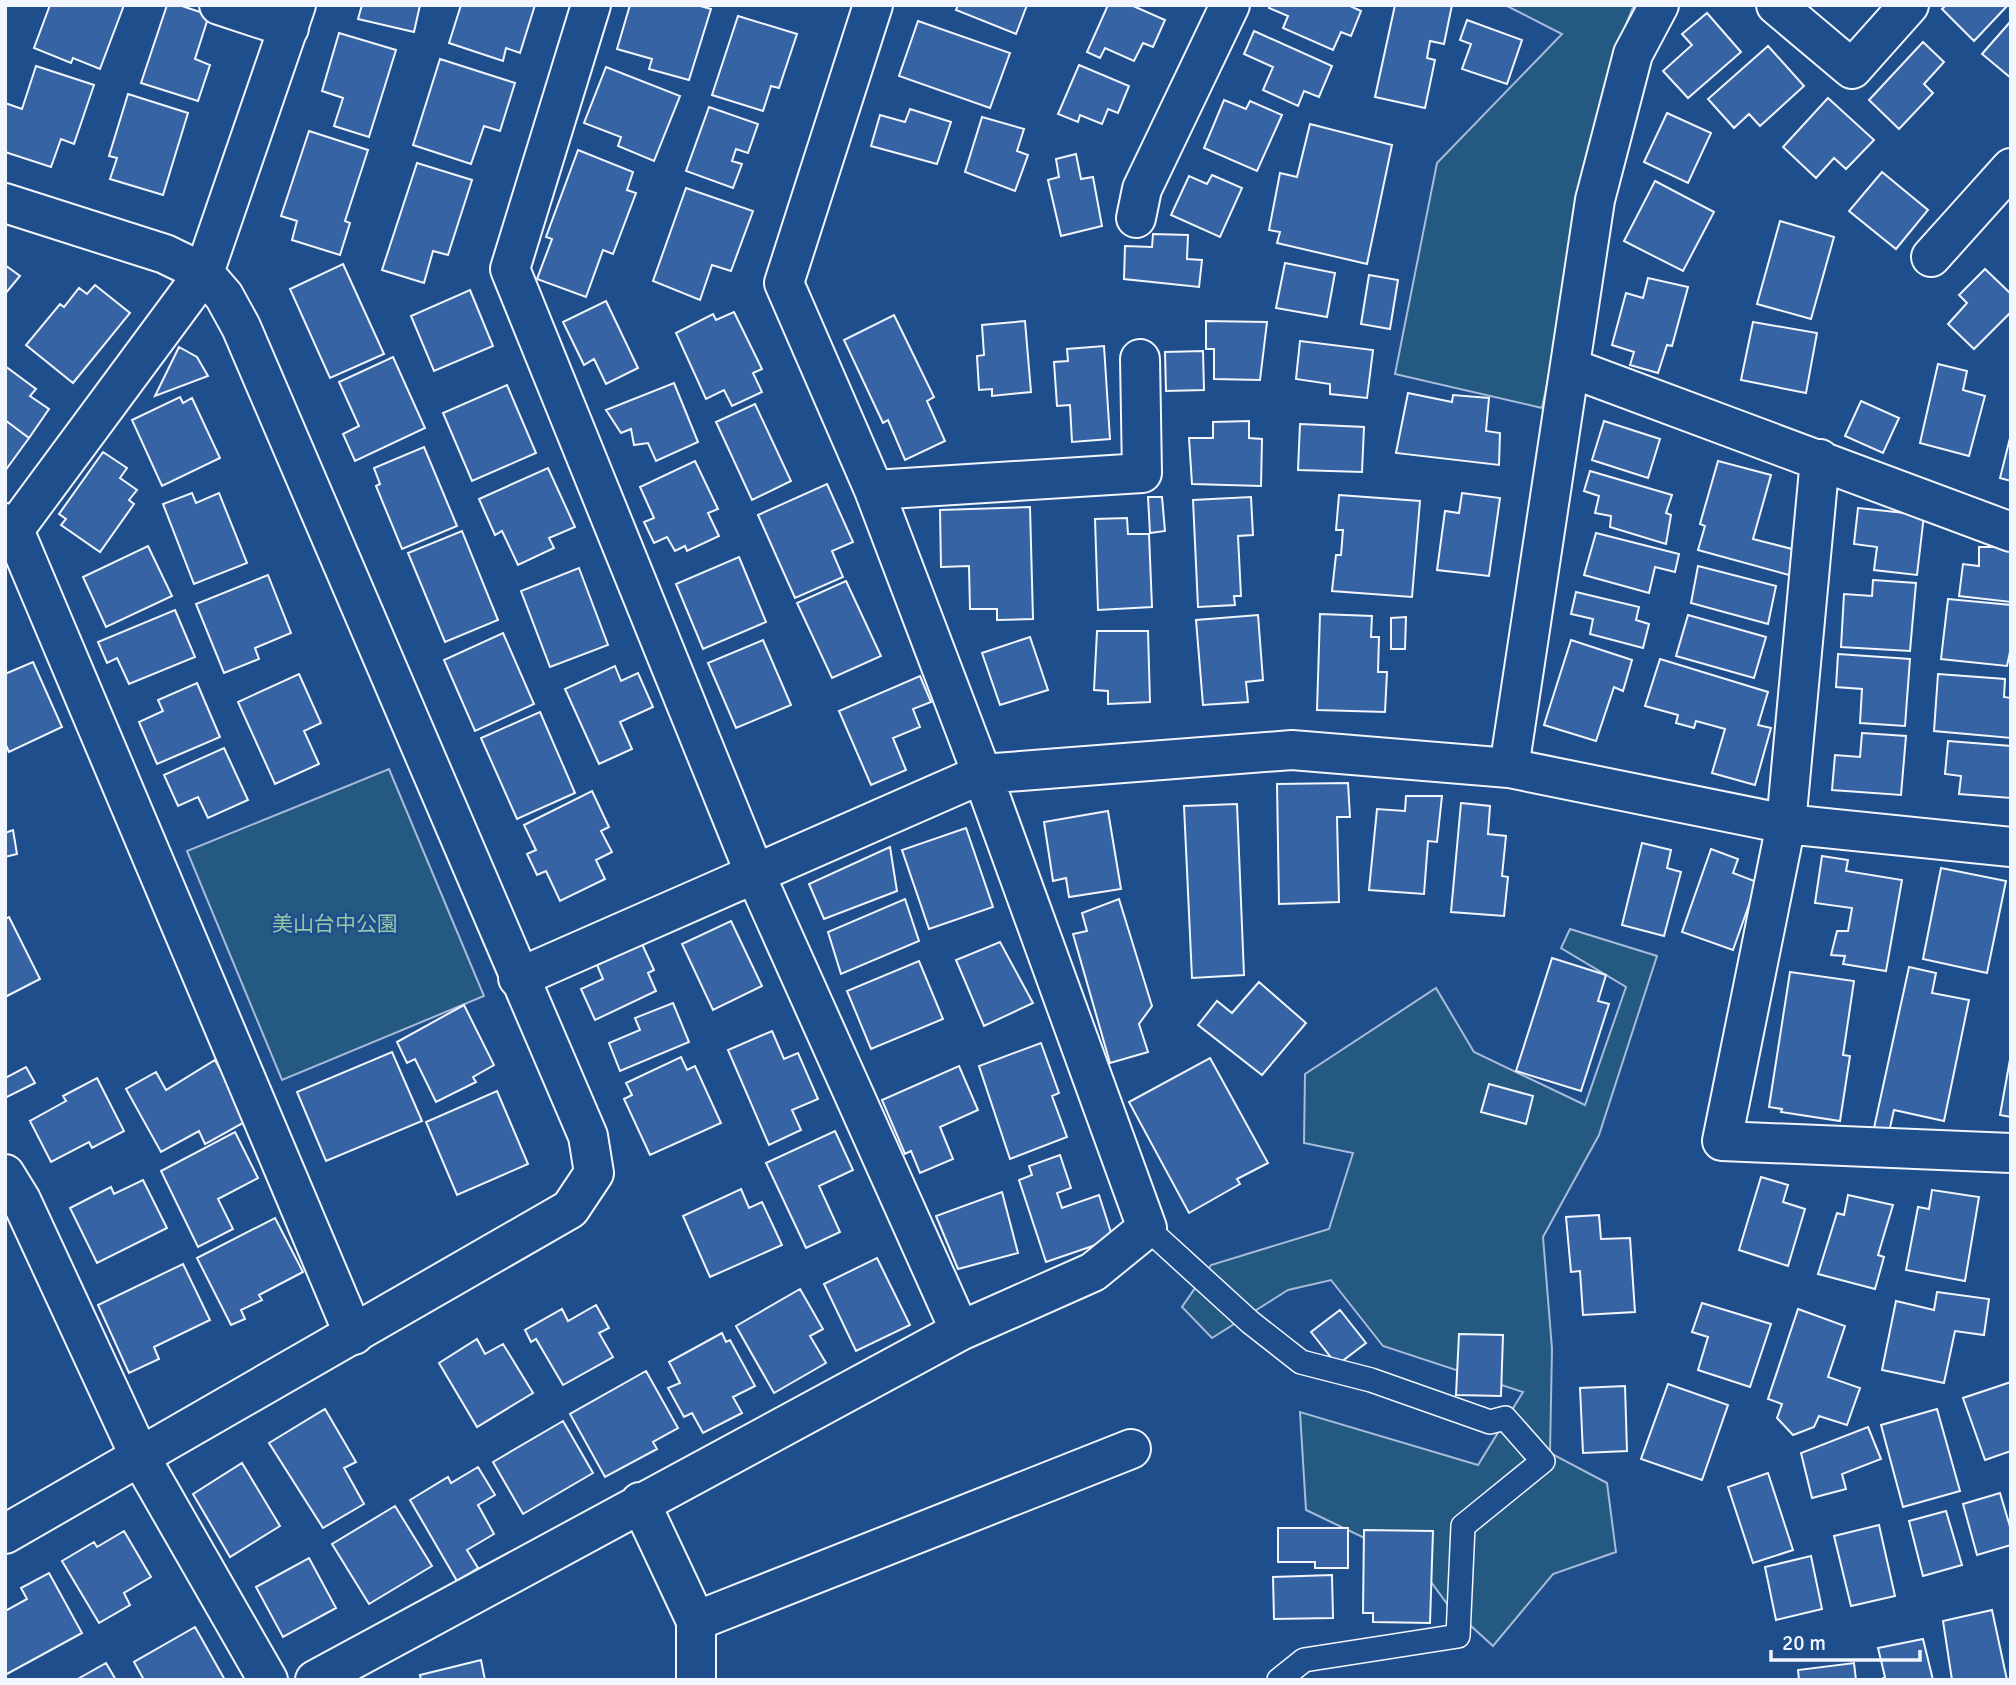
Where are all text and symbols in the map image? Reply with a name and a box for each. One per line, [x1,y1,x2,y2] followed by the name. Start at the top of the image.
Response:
[272,911,398,937] park label: 美山台中公園
[1771,1618,1920,1662] scale bar
[1782,1630,1826,1656] text: 20 m

